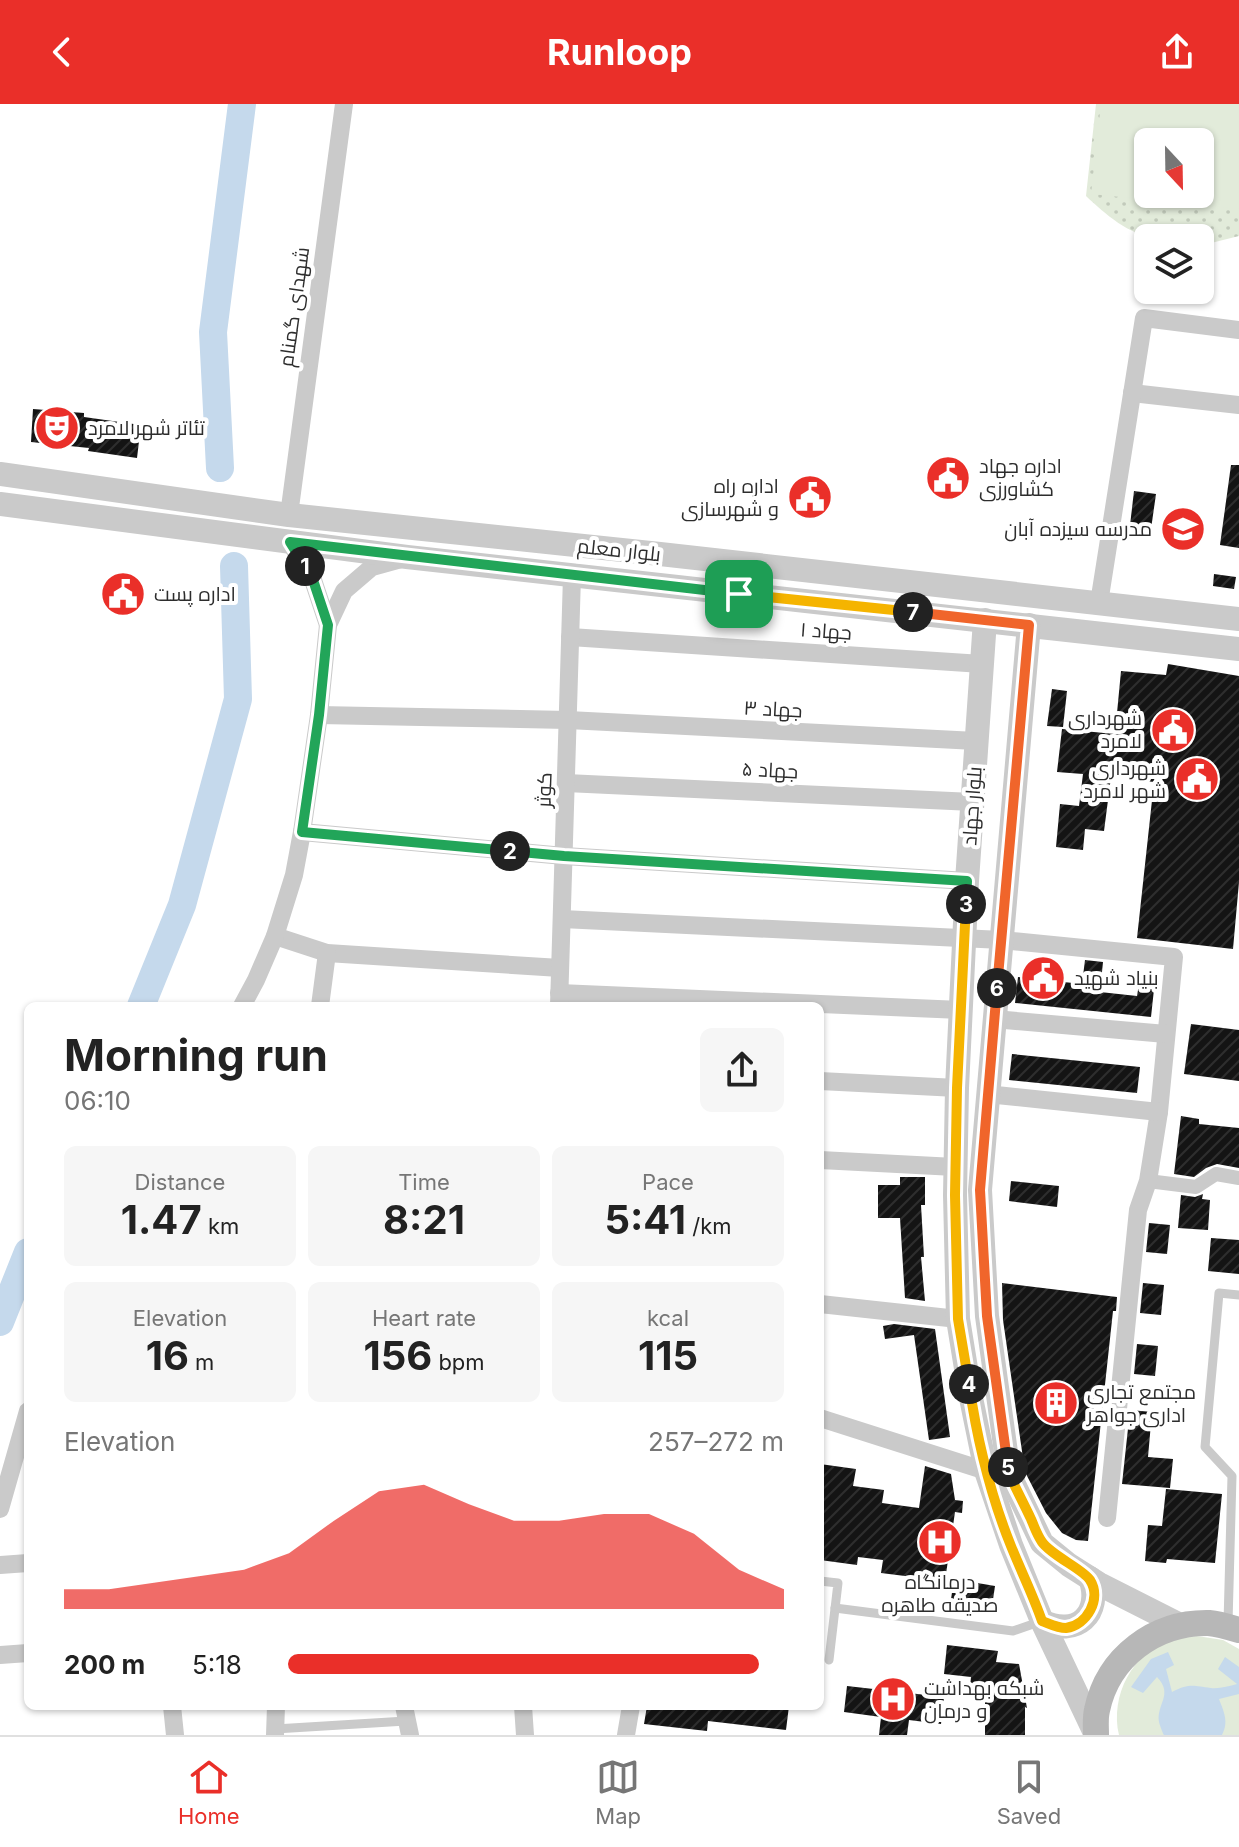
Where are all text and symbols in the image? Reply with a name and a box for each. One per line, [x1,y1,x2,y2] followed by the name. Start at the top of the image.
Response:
[40,30,84,74] icon: back
[547,30,692,74] text: Runloop
[1155,30,1199,74] icon: share
[1134,128,1214,208] north arrow
[1134,128,1214,304] map controls
[1134,224,1214,304] button: layers
[274,246,316,369] street label: شهدای گمنام
[33,404,81,452] theatre icon: تئاتر شهر لامرد
[88,416,205,441] place label: تئاتر شهر لامرد
[924,454,972,502] public building icon: اداره جهاد کشاورزی
[979,454,1062,502] place label: اداره جهاد کشاورزی
[786,473,834,521] public building icon: اداره راه و شهرسازی
[681,474,779,522] place label: اداره راه و شهرسازی
[1159,505,1207,553] school or university icon: مدرسه سیزده آبان
[1004,517,1152,542] place label: مدرسه سیزده آبان
[576,534,662,568] street label: بلوار معلم
[285,546,325,586] pin: 1
[300,553,310,579] text: 1
[705,560,773,628] pin
[99,570,147,618] public building icon: اداره پست
[717,572,761,616] icon: arrive
[154,582,236,607] place label: اداره پست
[893,592,933,632] pin: 7
[907,599,919,625] text: 7
[799,617,853,646] street label: جهاد ۱
[743,695,803,724] street label: جهاد ۳
[1068,706,1142,753] place label: شهرداری لامرد
[1149,706,1197,754] public building icon: شهرداری لامرد
[1173,755,1221,803] public building icon: شهرداری شهر لامرد
[1083,756,1166,804] place label: شهرداری شهر لامرد
[741,757,799,784] street label: جهاد ۵
[957,766,988,846] street label: بلوار جهاد
[531,772,557,809] street label: کوثر
[490,831,530,871] pin: 2
[503,838,517,864] text: 2
[946,884,986,924] pin: 3
[959,891,973,917] text: 3
[1019,954,1067,1002] public building icon: بنیاد شهید
[1074,966,1159,991] place label: بنیاد شهید
[977,968,1017,1008] pin: 6
[990,975,1004,1001] text: 6
[64,1028,328,1082] text: Morning run
[700,1028,784,1112] button: share
[64,1085,131,1116] text: 06:10
[135,1169,225,1195] text: Distance
[398,1169,450,1195] text: Time
[642,1169,694,1195] text: Pace
[121,1195,202,1244] text: 1.47
[383,1195,465,1244] text: 8:21
[604,1195,686,1244] text: 5:41
[202,1213,239,1239] text: km
[686,1213,732,1239] text: /km
[133,1305,227,1331] text: Elevation
[372,1305,476,1331] text: Heart rate
[647,1305,689,1331] text: kcal
[146,1331,189,1380] text: 16
[363,1331,432,1380] text: 156
[638,1331,698,1380] text: 115
[189,1349,214,1375] text: m
[432,1349,485,1375] text: bpm
[949,1364,989,1404] pin: 4
[962,1371,976,1397] text: 4
[1032,1379,1080,1427] building icon: مجتمع تجاری اداری جواهر
[1086,1380,1196,1428] place label: مجتمع تجاری اداری جواهر
[64,1426,175,1457] text: Elevation
[648,1426,784,1457] text: 257–272 m
[988,1447,1028,1487] pin: 5
[1001,1454,1015,1480] text: 5
[916,1518,964,1566] hospital icon: درمانگاه صدیقه طاهره
[882,1570,998,1617] place label: درمانگاه صدیقه طاهره
[64,1649,145,1680] text: 200 m
[192,1649,242,1680] text: 5:18
[869,1675,917,1723] hospital icon: شبکه بهداشت و درمان
[924,1676,1044,1724] place label: شبکه بهداشت و درمان
[178,1755,240,1829] tab: Home
[595,1755,641,1829] tab: Map
[997,1755,1061,1829] tab: Saved

